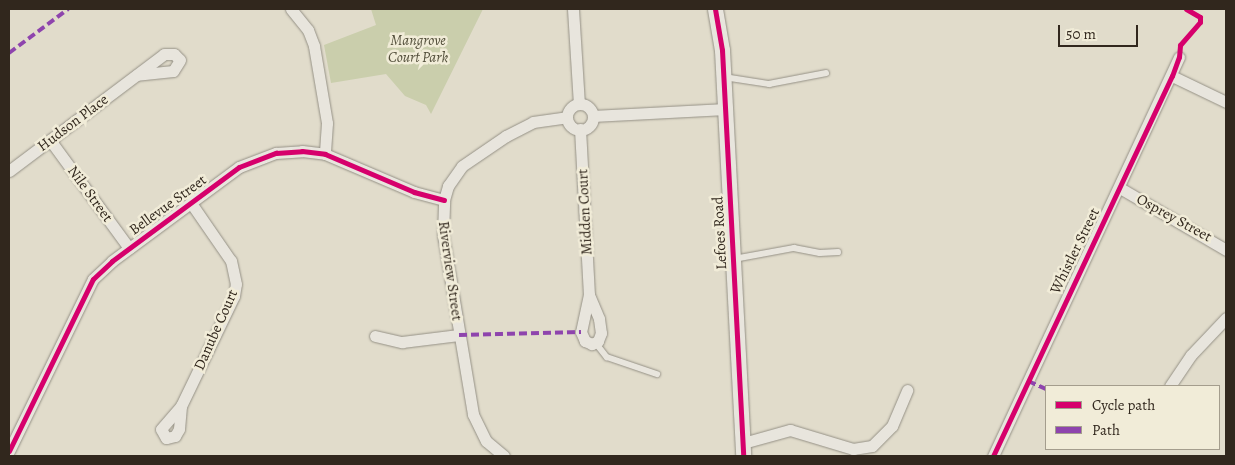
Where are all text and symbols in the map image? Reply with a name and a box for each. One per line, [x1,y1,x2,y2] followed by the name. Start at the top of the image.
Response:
[1060,15,1140,47] scale bar
[1066,24,1096,44] text: 50 m
[388,31,448,66] park label: Mangrove Court Park
[34,91,112,155] street label: Hudson Place
[64,162,116,226] street label: Nile Street
[574,169,596,255] street label: Midden Court
[126,171,210,239] street label: Bellevue Street
[1133,190,1215,246] street label: Osprey Street
[709,196,731,270] street label: Lefoes Road
[1047,205,1103,297] street label: Whistler Street
[434,220,466,322] street label: Riverview Street
[190,287,242,373] street label: Danube Court
[1045,385,1220,450] legend
[1092,395,1155,415] text: Cycle path
[1092,420,1120,440] text: Path

